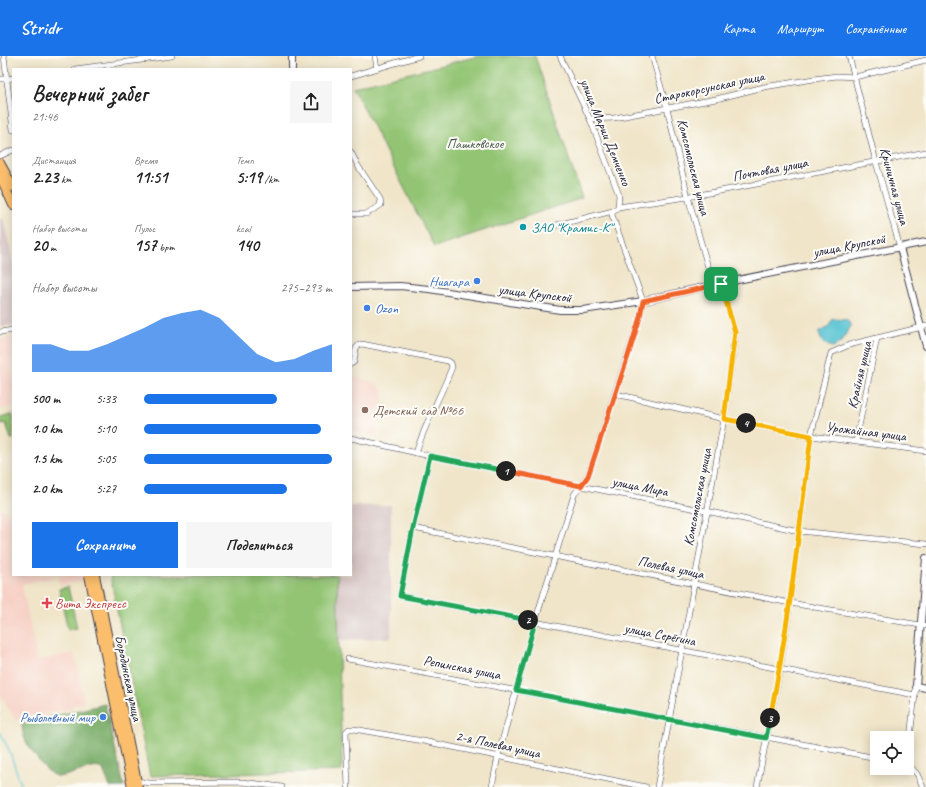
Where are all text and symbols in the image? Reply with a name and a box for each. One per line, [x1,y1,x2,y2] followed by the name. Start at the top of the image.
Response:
[20,16,61,40] text: Stridr
[723,20,755,37] text: Карта
[777,20,823,37] text: Маршрут
[845,20,906,37] text: Сохранённые
[652,67,767,107] street label: Старокорсунская улица
[576,75,635,189] street label: улица Марии Демченко
[32,80,147,108] text: Вечерний забег
[290,81,332,123] button: share
[32,109,58,125] text: 21:46
[673,117,714,218] street label: Комсомольская улица
[447,135,505,152] park label: Пашковское
[876,146,913,228] street label: Криничная улица
[32,153,76,167] text: Дистанция
[134,153,157,167] text: Время
[236,153,254,167] text: Темп
[731,154,810,185] street label: Почтовая улица
[32,167,58,188] text: 2.23
[134,167,168,188] text: 11:51
[236,167,262,188] text: 5:19
[58,172,72,186] text: km
[262,172,279,186] text: /km
[531,219,615,236] place label: ЗАО "Крамис-К"
[32,221,87,235] text: Набор высоты
[134,221,155,235] text: Пульс
[236,221,251,235] text: kcal
[518,222,528,232] marker: ЗАО "Крамис-К"
[810,230,888,261] street label: улица Крупской
[32,235,47,256] text: 20
[134,235,157,256] text: 157
[236,235,259,256] text: 140
[47,240,56,254] text: m
[157,240,174,254] text: bpm
[704,267,738,301] pin
[429,273,470,290] place label: Ниагара
[710,273,732,295] icon: arrive
[472,276,482,286] marker: Ниагара
[32,280,97,296] text: Набор высоты
[281,280,332,296] text: 275–293 m
[496,280,574,307] street label: улица Крупской
[375,300,399,317] place label: Ozon
[362,303,372,313] marker: Ozon
[844,339,876,410] street label: Крайняя улица
[32,391,60,407] text: 500 m
[96,391,116,407] text: 5:33
[373,402,464,419] place label: Детский сад №66
[360,405,370,415] marker: Детский сад №66
[736,413,756,433] pin: 4
[744,416,748,430] text: 4
[825,418,908,445] street label: Урожайная улица
[32,421,62,437] text: 1.0 km
[96,421,116,437] text: 5:10
[680,446,716,547] street label: Комсомольская улица
[32,451,62,467] text: 1.5 km
[96,451,116,467] text: 5:05
[496,461,516,481] pin: 1
[504,464,508,478] text: 1
[610,473,671,500] street label: улица Мира
[32,481,62,497] text: 2.0 km
[96,481,116,497] text: 5:27
[32,522,178,568] button: Сохранить
[186,522,332,568] button: Поделиться
[636,552,706,583] street label: Полевая улица
[55,595,127,612] place label: Вита Экспресс
[42,598,52,608] marker: Вита Экспресс
[518,610,538,630] pin: 2
[526,613,530,627] text: 2
[622,619,698,650] street label: улица Серёгина
[111,634,146,724] street label: Бородинская улица
[422,652,503,683] street label: Репинская улица
[760,708,780,728] pin: 3
[20,709,96,726] place label: Рыболовный мир
[768,711,772,725] text: 3
[98,712,108,722] marker: Рыболовный мир
[454,727,543,762] street label: 2-я Полевая улица
[870,731,914,775] map controls
[870,731,914,775] button: locate

